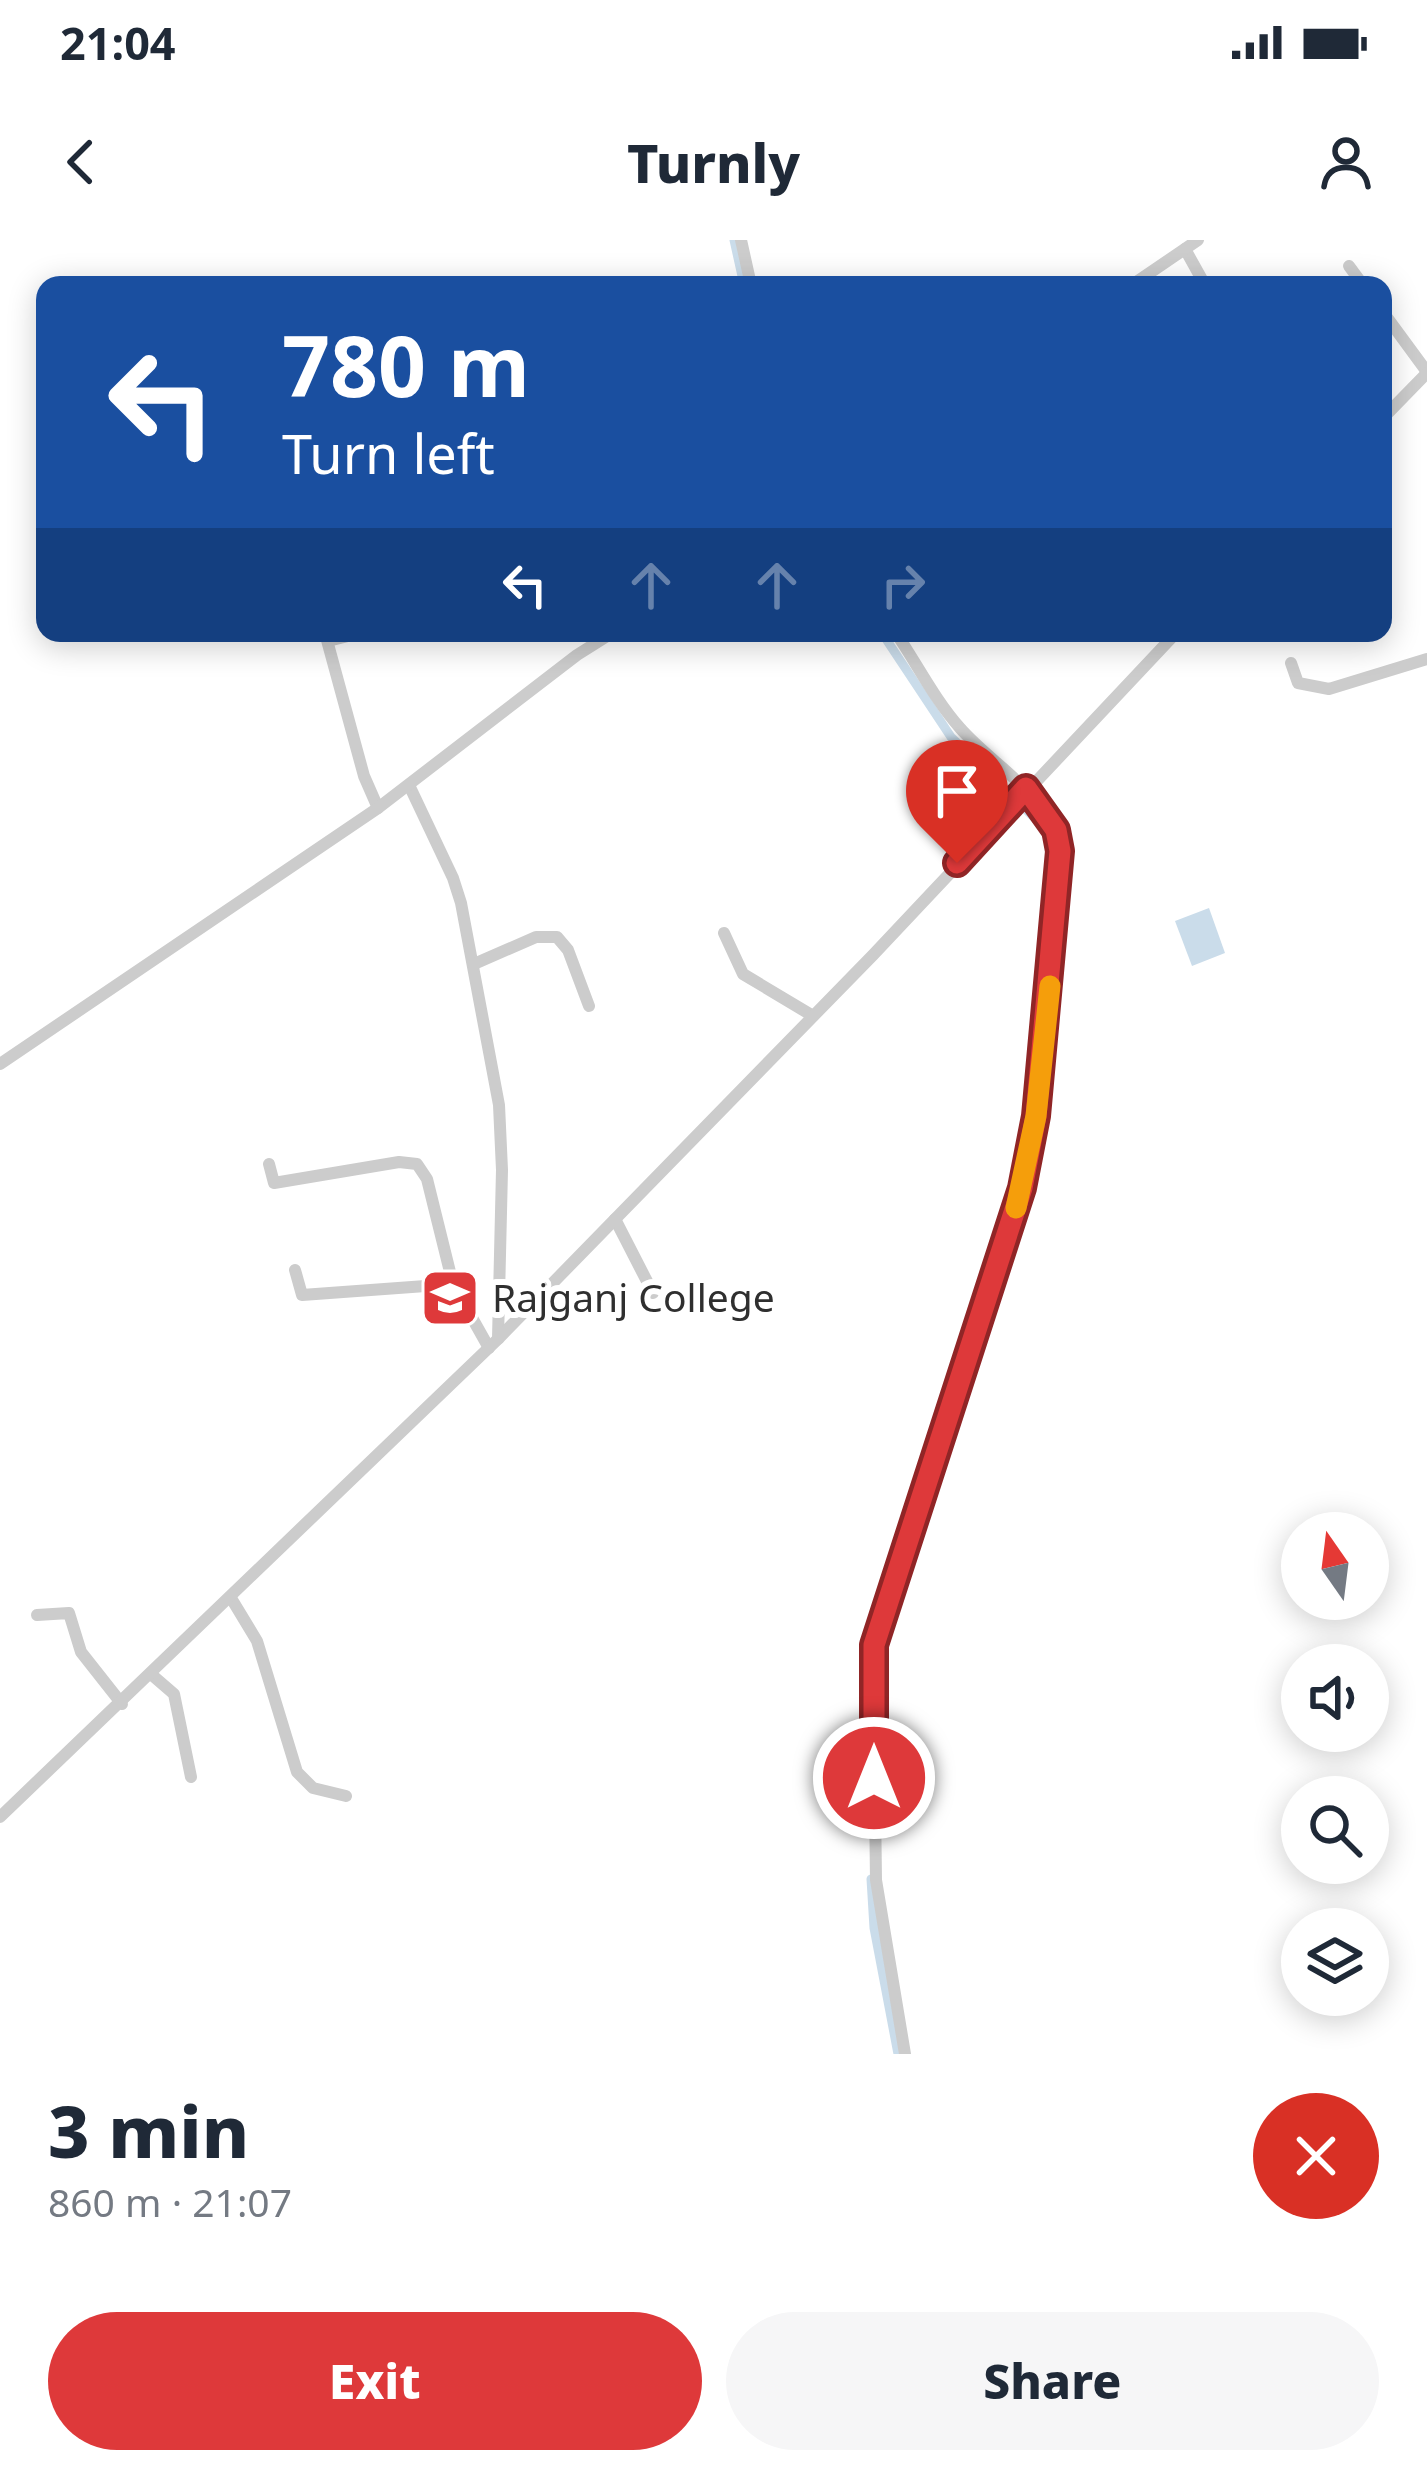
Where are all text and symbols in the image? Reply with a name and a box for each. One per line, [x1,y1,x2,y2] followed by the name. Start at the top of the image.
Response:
[60,12,176,73] text: 21:04
[627,125,800,199] text: Turnly
[48,129,114,195] icon: back
[1313,129,1379,195] icon: person
[282,307,530,422] text: 780 m
[84,324,240,480] icon: left
[282,416,495,490] text: Turn left
[492,552,558,618] icon: left
[618,552,684,618] icon: ahead
[744,552,810,618] icon: ahead
[870,552,936,618] icon: right
[906,740,1008,863] pin
[924,758,990,824] icon: arrive
[419,1267,481,1329] school or university icon: Rajganj College
[492,1270,775,1323] place label: Rajganj College
[1281,1512,1389,1620] north arrow
[1281,1512,1389,2016] map controls
[1281,1644,1389,1752] button: sound
[811,1715,937,1841] position arrow
[1281,1776,1389,1884] button: search
[1281,1908,1389,2016] button: layers
[48,2081,249,2179] text: 3 min
[1253,2093,1379,2219] button: close
[48,2175,292,2228] text: 860 m · 21:07
[48,2312,702,2450] button: Exit
[726,2312,1379,2450] button: Share

